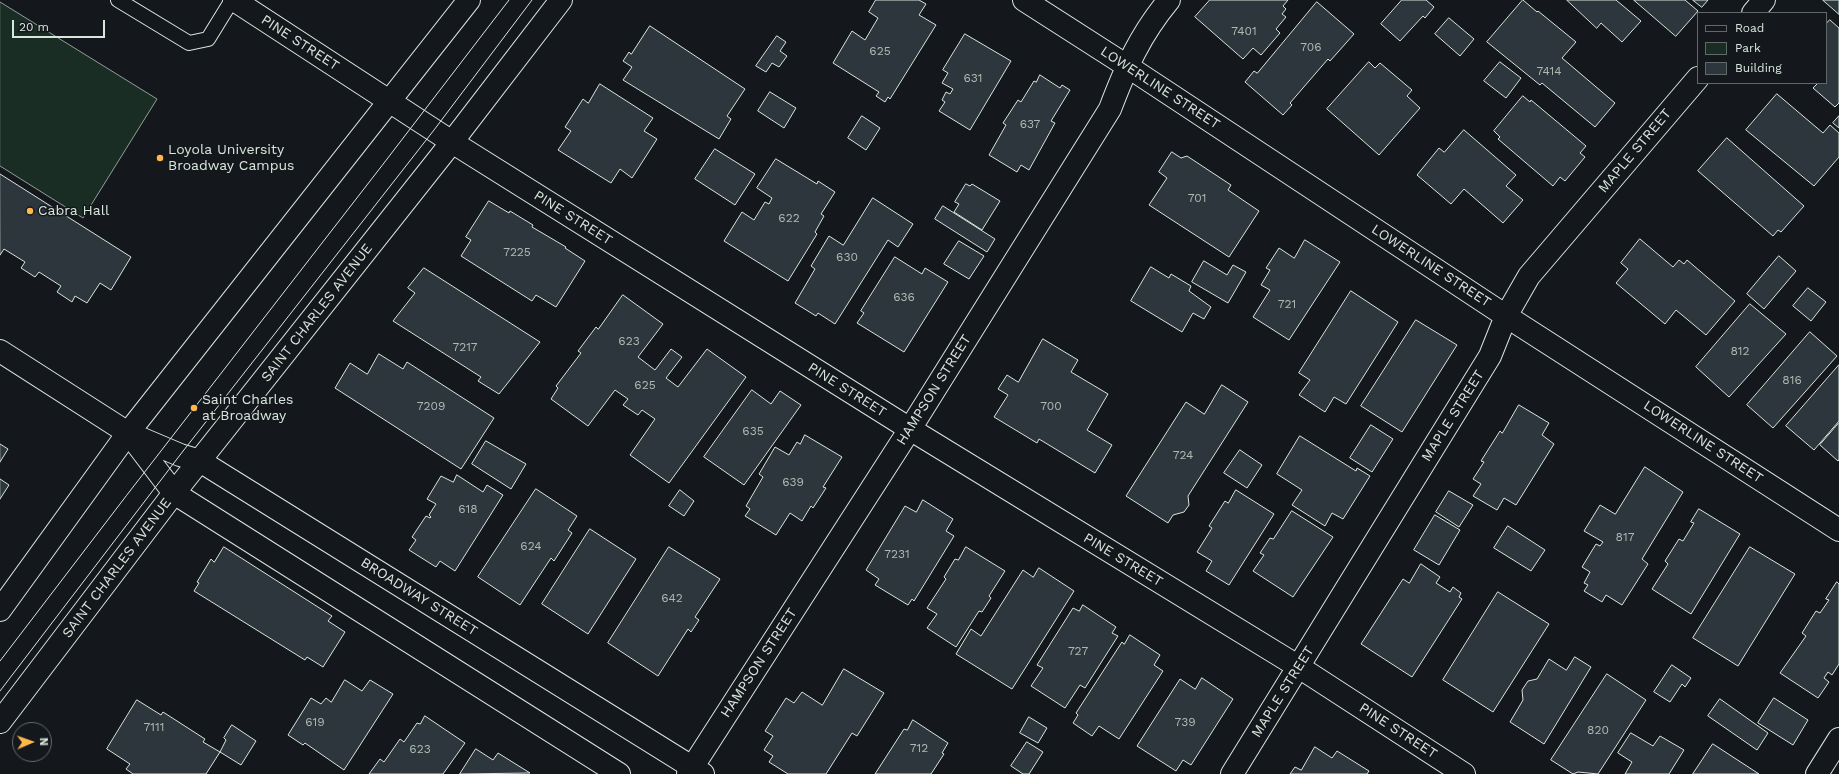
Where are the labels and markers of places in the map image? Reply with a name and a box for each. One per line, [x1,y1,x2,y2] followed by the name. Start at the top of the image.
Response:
[168,142,294,174] place label: Loyola University Broadway Campus
[155,153,165,163] marker: Loyola University Broadway Campus
[38,203,109,219] place label: Cabra Hall
[25,206,35,216] marker: Cabra Hall
[202,392,293,424] place label: Saint Charles at Broadway
[189,403,199,413] marker: Saint Charles at Broadway

